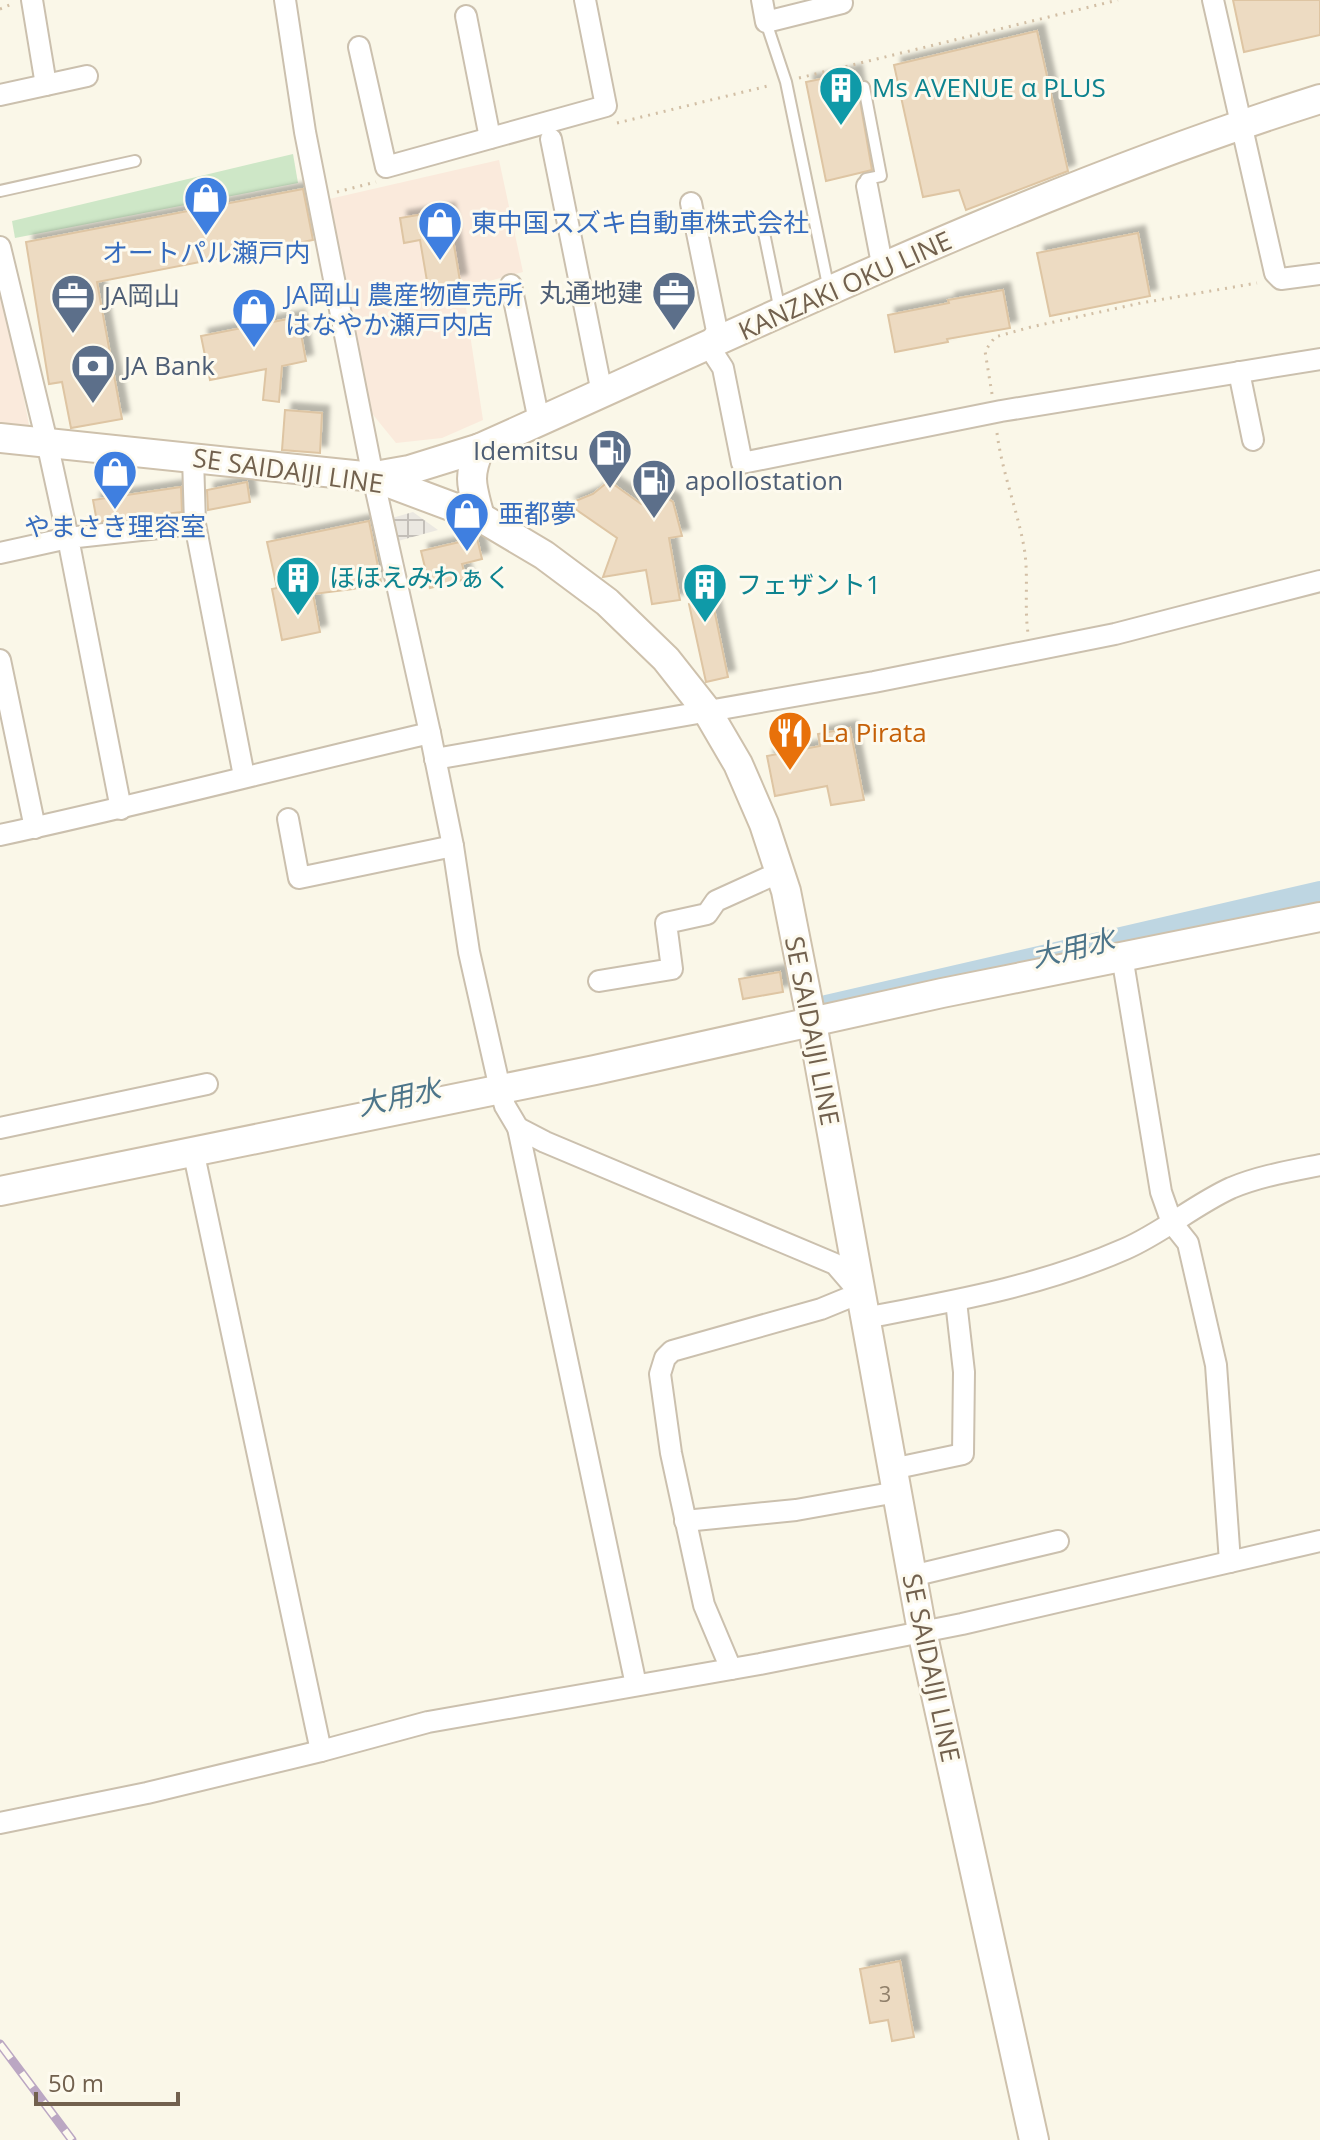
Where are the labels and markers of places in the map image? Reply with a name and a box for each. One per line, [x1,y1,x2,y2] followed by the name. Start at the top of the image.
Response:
[817,64,865,127] building icon: Ms AVENUE α PLUS
[872,69,1106,105] place label: Ms AVENUE α PLUS
[182,174,230,237] shop icon: オートパル瀬戸内
[416,199,464,262] shop icon: 東中国スズキ自動車株式会社
[471,204,809,240] place label: 東中国スズキ自動車株式会社
[102,234,310,270] place label: オートパル瀬戸内
[650,269,698,332] office icon: 丸通地建
[49,272,97,335] office icon: JA岡山
[539,274,643,310] place label: 丸通地建
[282,276,523,342] place label: JA岡山 農産物直売所 はなやか瀬戸内店
[101,277,179,313] place label: JA岡山
[230,286,278,349] shop icon: JA岡山 農産物直売所 はなやか瀬戸内店
[69,342,117,405] bank icon: JA Bank
[121,347,215,383] place label: JA Bank
[586,427,634,490] fuel station icon: Idemitsu
[473,432,579,468] place label: Idemitsu
[91,448,139,511] shop icon: やまさき理容室
[630,457,678,520] fuel station icon: apollostation
[685,462,843,498] place label: apollostation
[443,490,491,553] shop icon: 亜都夢
[498,495,576,531] place label: 亜都夢
[24,508,206,544] place label: やまさき理容室
[274,554,322,617] building icon: ほほえみわぁく
[329,559,511,595] place label: ほほえみわぁく
[681,561,729,624] building icon: フェザント1
[736,566,881,602] place label: フェザント1
[766,709,814,772] restaurant icon: La Pirata
[821,714,927,750] place label: La Pirata

